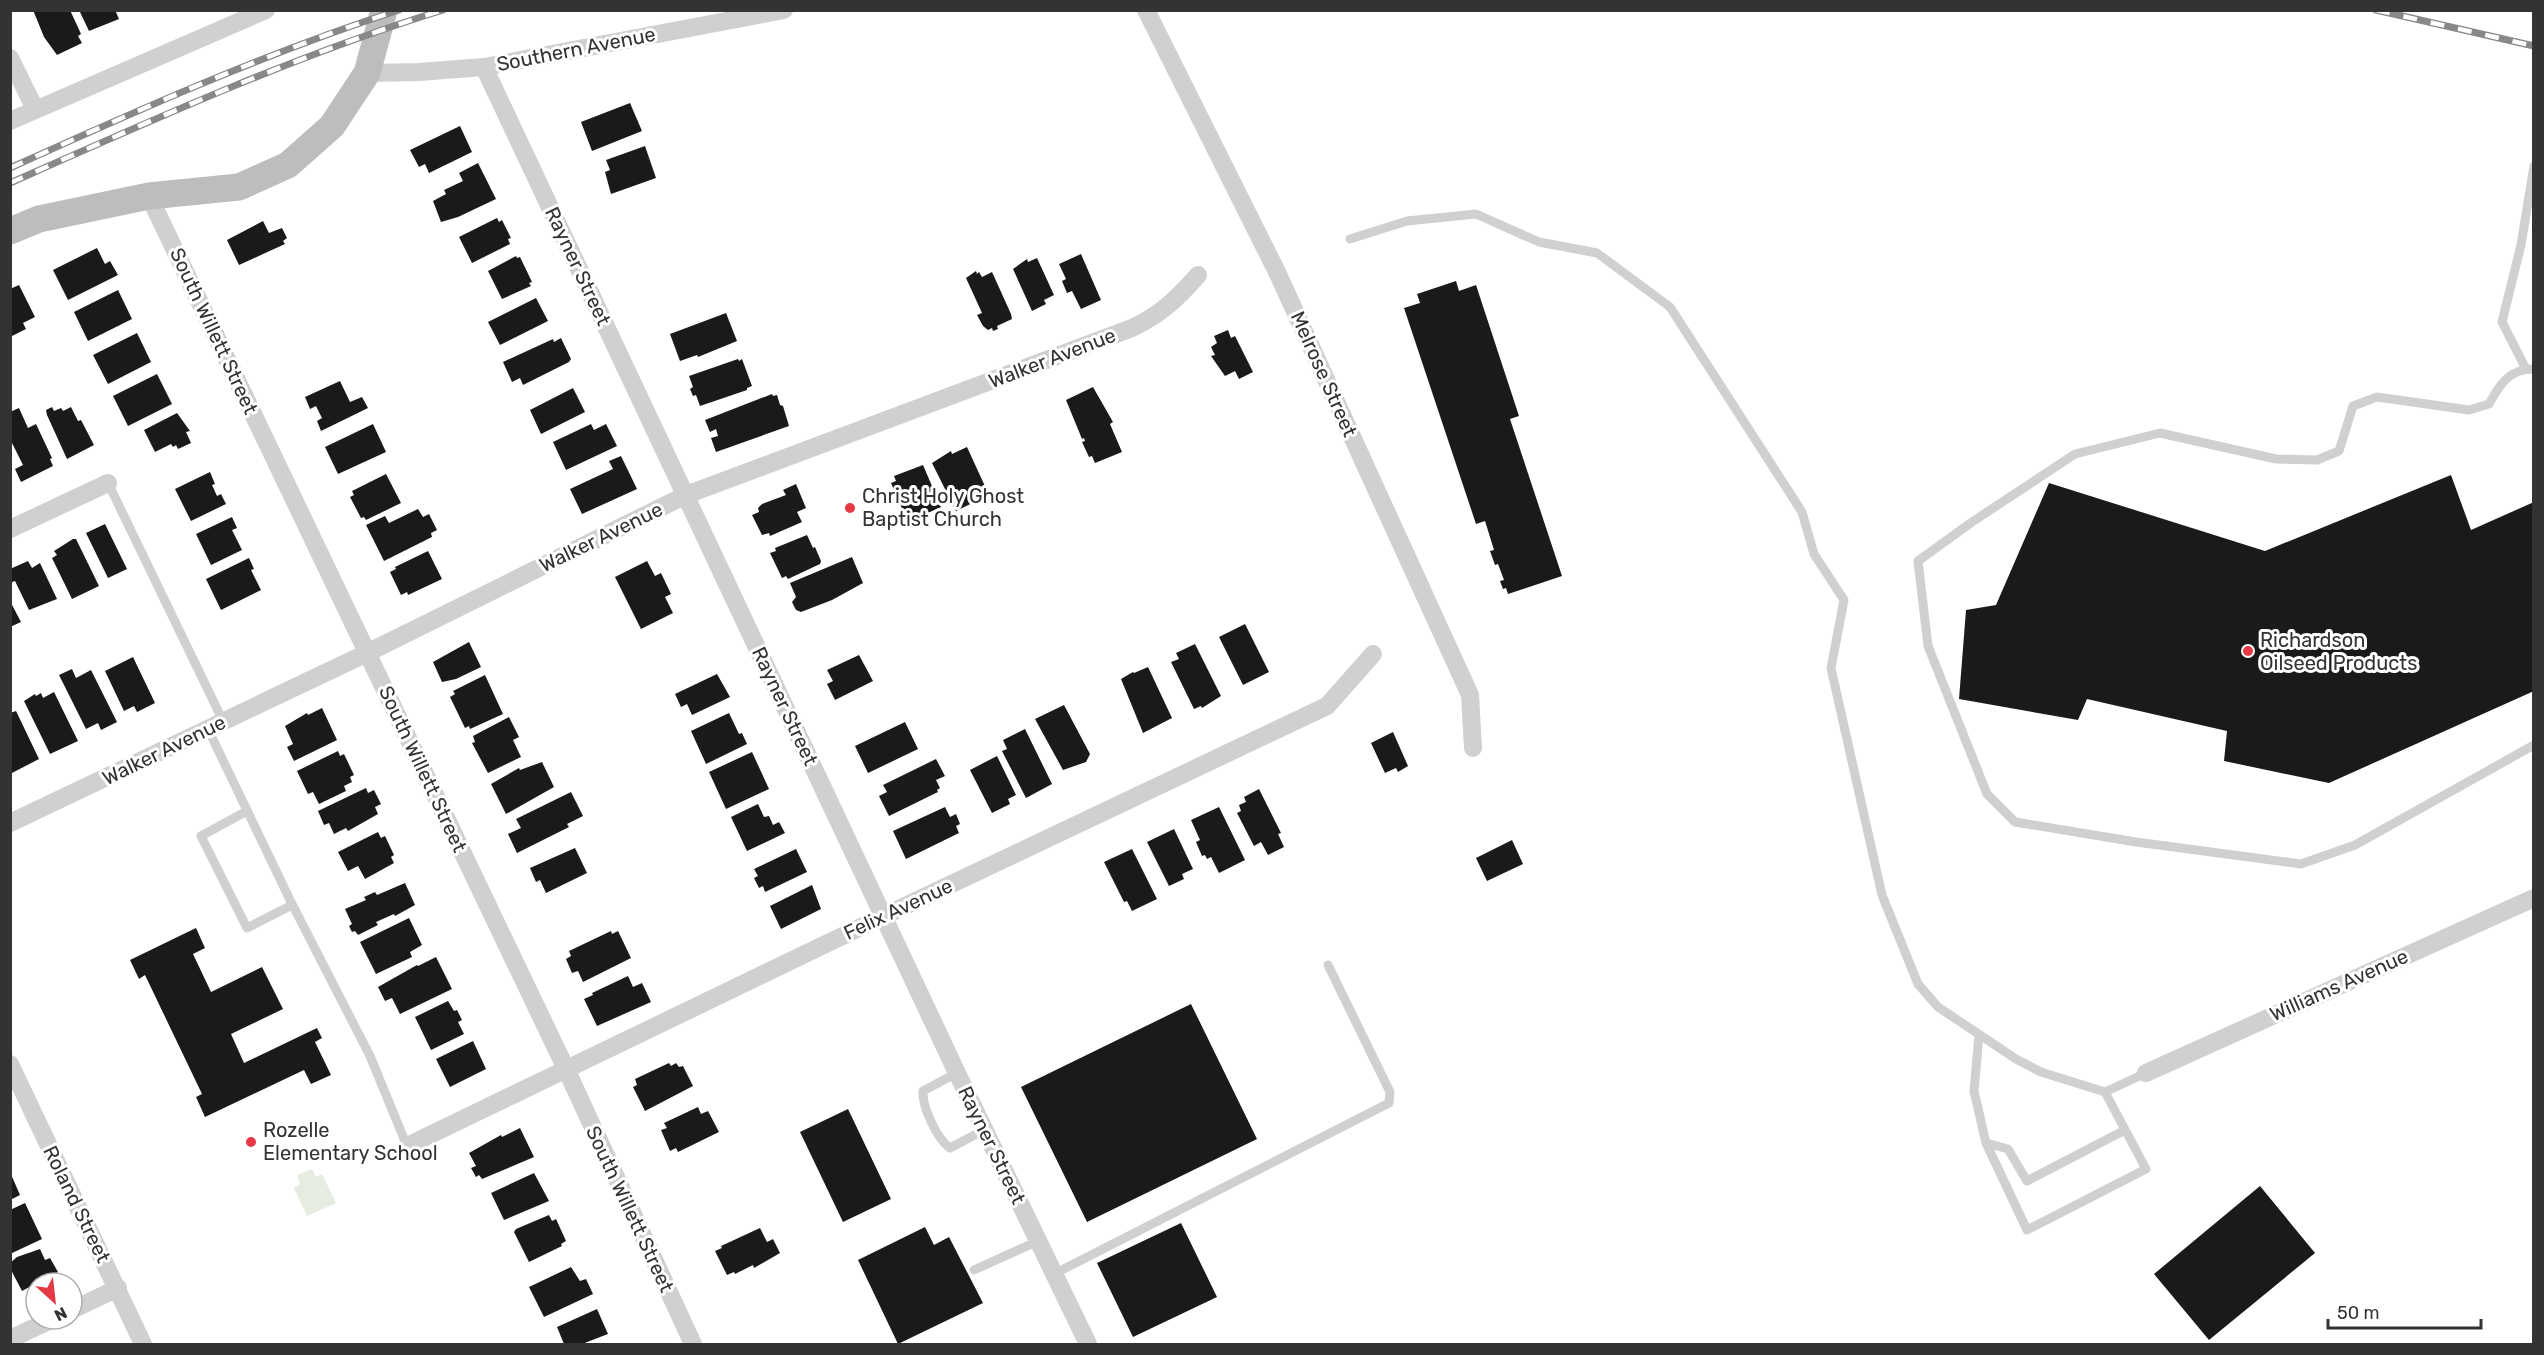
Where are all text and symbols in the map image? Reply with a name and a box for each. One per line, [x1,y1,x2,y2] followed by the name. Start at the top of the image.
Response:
[495,22,657,76] street label: Southern Avenue
[540,203,616,329] street label: Rayner Street
[165,244,263,418] street label: South Willett Street
[1286,307,1362,441] street label: Melrose Street
[985,323,1119,393] street label: Walker Avenue
[862,484,1024,531] place label: Christ Holy Ghost Baptist Church
[535,497,667,577] street label: Walker Avenue
[843,501,857,515] marker: Christ Holy Ghost Baptist Church
[2260,628,2417,675] place label: Richardson Oilseed Products
[747,643,823,769] street label: Rayner Street
[2241,644,2255,658] marker: Richardson Oilseed Products
[374,682,472,856] street label: South Willett Street
[98,710,230,790] street label: Walker Avenue
[840,873,956,945] street label: Felix Avenue
[2266,944,2412,1026] street label: Williams Avenue
[953,1082,1031,1208] street label: Rayner Street
[263,1118,438,1165] place label: Rozelle Elementary School
[581,1122,679,1296] street label: South Willett Street
[244,1135,258,1149] marker: Rozelle Elementary School
[38,1142,116,1267] street label: Roland Street
[24,1271,84,1331] north arrow
[2328,1292,2481,1330] scale bar
[2337,1302,2380,1324] text: 50 m
[51,1303,70,1325] text: N

